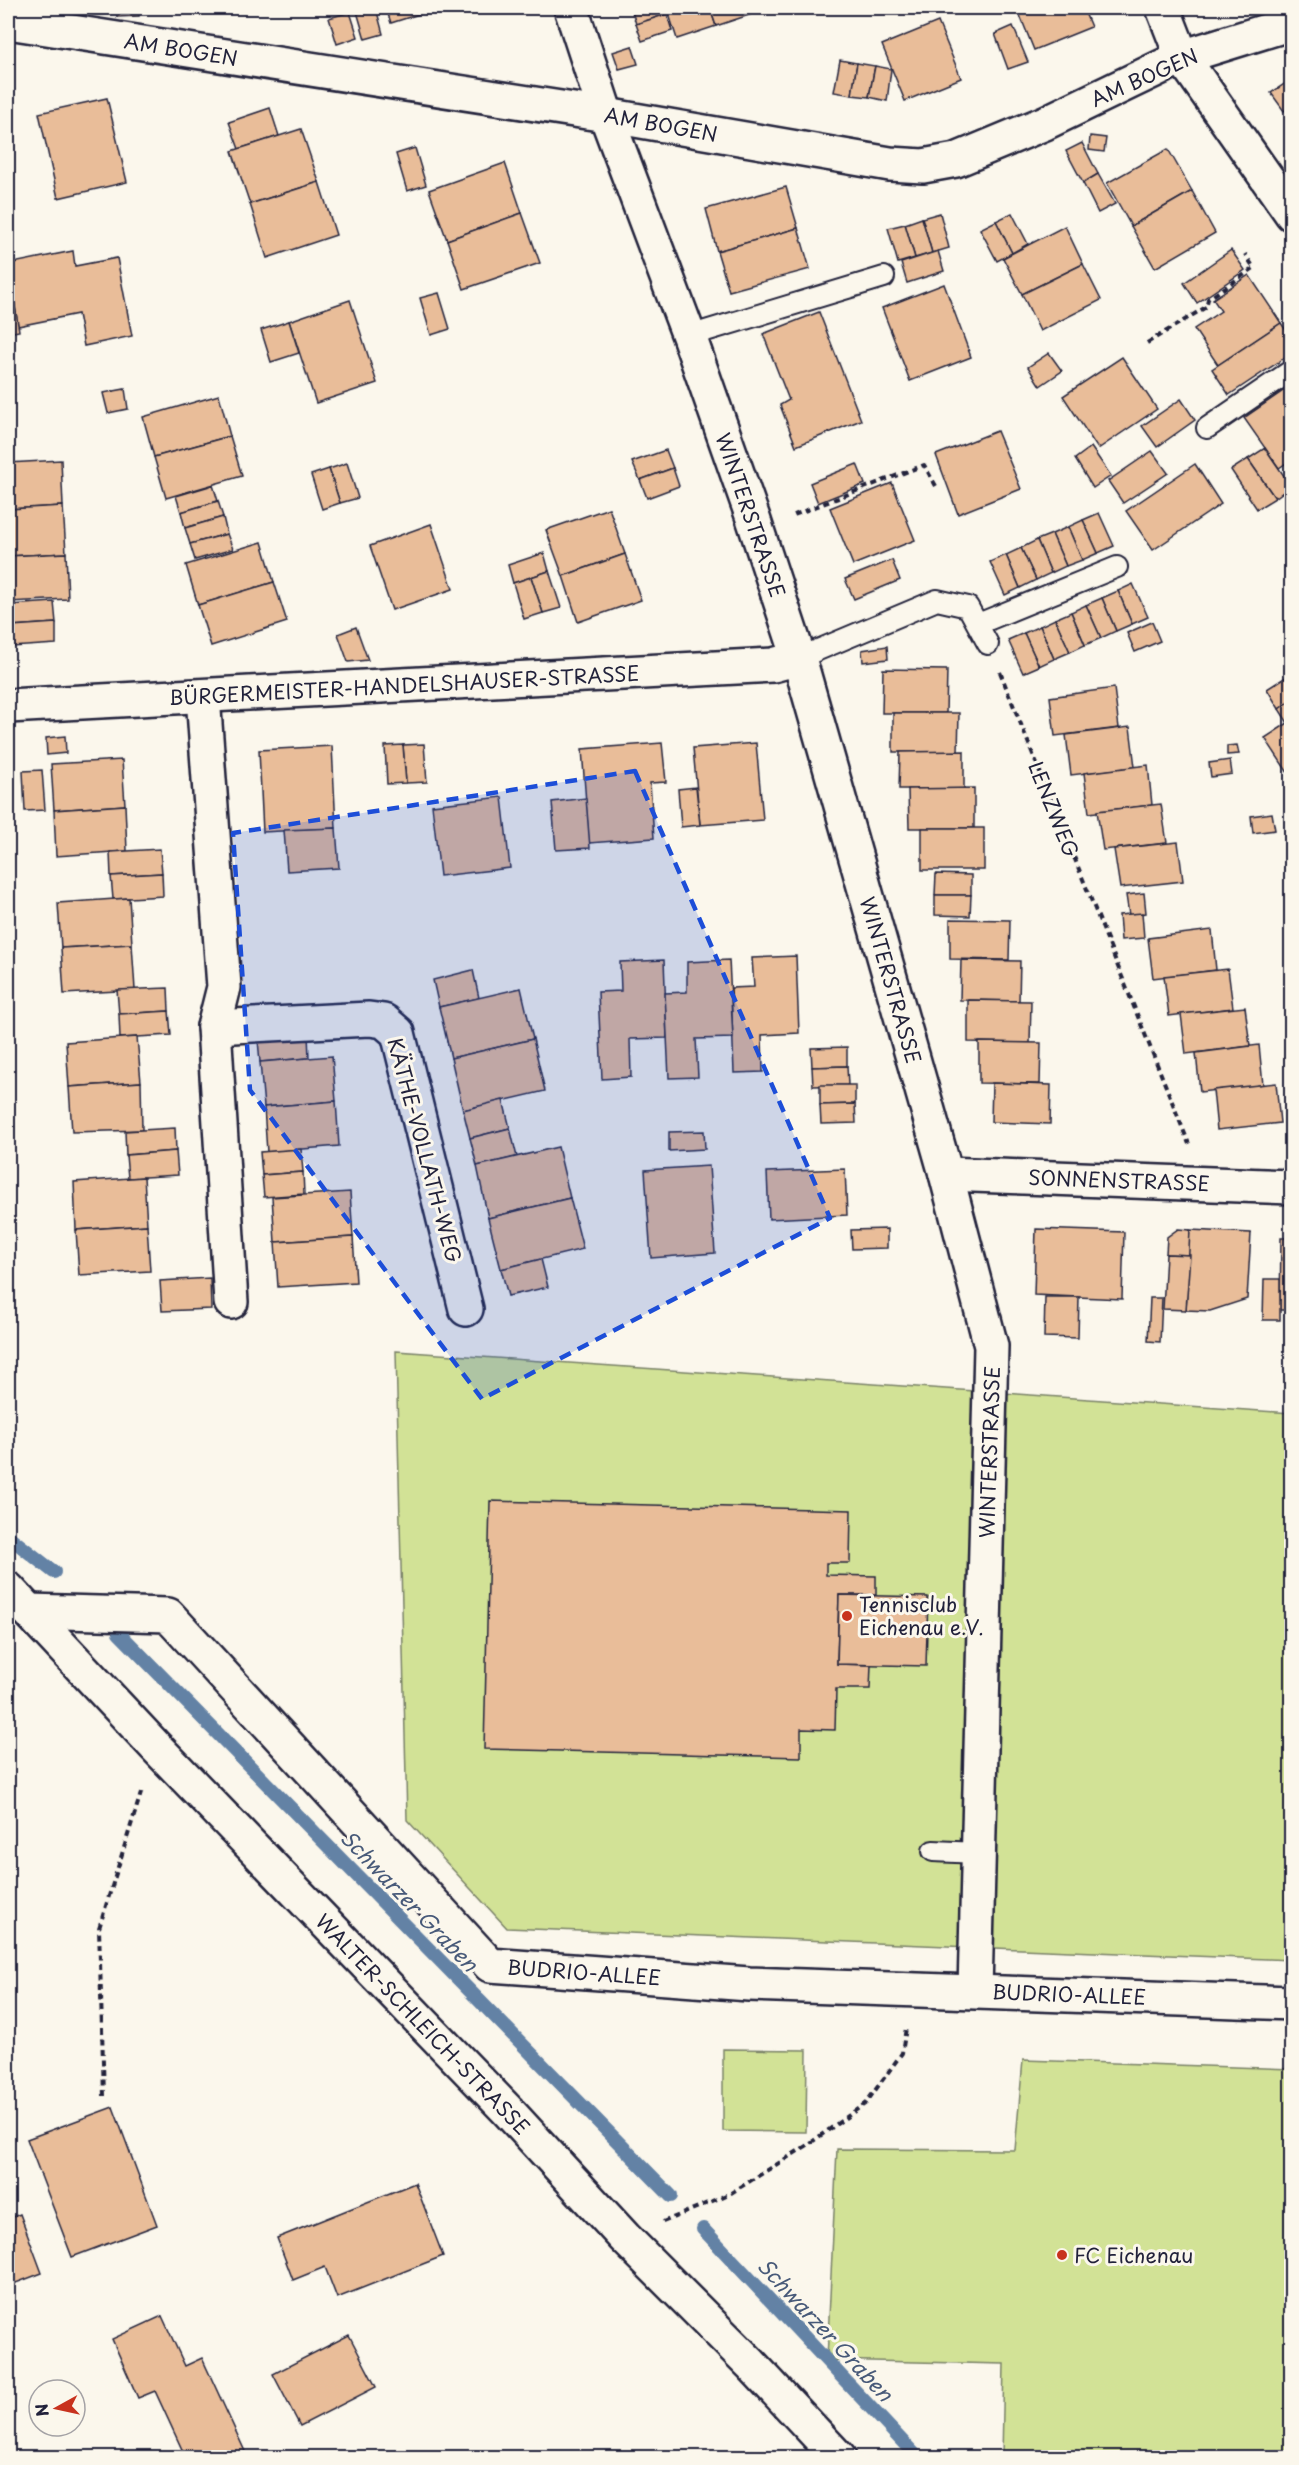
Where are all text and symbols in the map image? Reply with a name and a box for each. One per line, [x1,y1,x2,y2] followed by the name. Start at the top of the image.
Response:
[122,25,240,73] street label: AM BOGEN
[1086,40,1202,114] street label: AM BOGEN
[602,99,720,149] street label: AM BOGEN
[709,429,793,601] street label: WINTERSTRASSE
[168,658,640,712] street label: BÜRGERMEISTER-HANDELSHAUSER-STRASSE
[1021,757,1087,861] street label: LENZWEG
[853,893,929,1067] street label: WINTERSTRASSE
[381,1034,469,1266] street label: KÄTHE-VOLLATH-WEG
[1028,1162,1210,1198] street label: SONNENSTRASSE
[971,1365,1007,1539] street label: WINTERSTRASSE
[859,1589,984,1642] place label: Tennisclub Eichenau e.V.
[840,1609,854,1623] marker: Tennisclub Eichenau e.V.
[334,1822,487,1979] water label: Schwarzer Graben
[309,1907,537,2141] street label: WALTER-SCHLEICH-STRASSE
[506,1952,662,1992] street label: BUDRIO-ALLEE
[991,1976,1147,2012] street label: BUDRIO-ALLEE
[1074,2240,1193,2270] place label: FC Eichenau
[1055,2248,1069,2262] marker: FC Eichenau
[751,2250,902,2409] water label: Schwarzer Graben
[27,2378,87,2438] north arrow
[28,2402,54,2418] text: N

